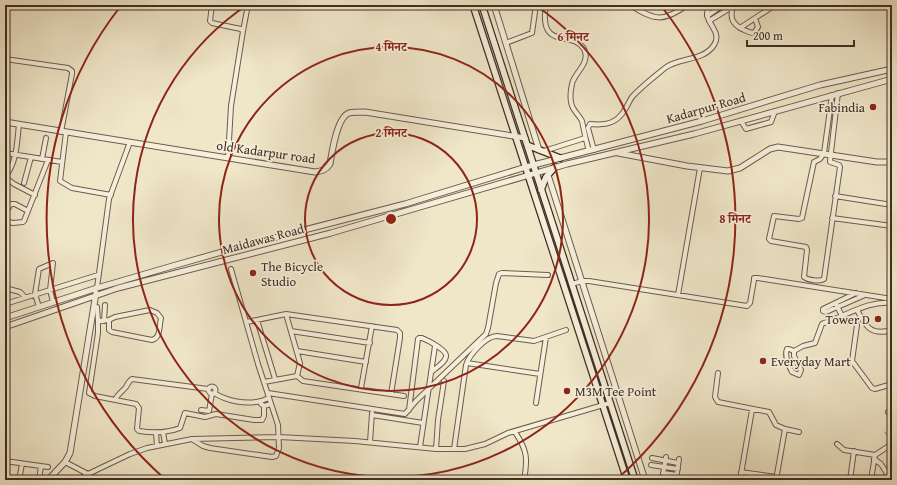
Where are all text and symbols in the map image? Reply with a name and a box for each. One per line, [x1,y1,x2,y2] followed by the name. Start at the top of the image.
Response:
[747,22,854,48] scale bar
[753,27,783,44] text: 200 m
[557,28,590,45] text: 6 मिनट
[375,38,408,55] text: 4 मिनट
[664,88,748,128] street label: Kadarpur Road
[819,98,866,117] place label: Fabindia
[868,102,878,112] marker: Fabindia
[375,124,408,141] text: 2 मिनट
[215,136,317,168] street label: old Kadarpur road
[719,210,752,227] text: 8 मिनट
[384,212,398,226] centre of rings
[220,219,306,259] street label: Maidawas Road
[261,257,323,291] place label: The Bicycle Studio
[248,268,258,278] marker: The Bicycle Studio
[826,310,870,329] place label: Tower D
[873,314,883,324] marker: Tower D
[771,352,851,371] place label: Everyday Mart
[758,356,768,366] marker: Everyday Mart
[575,382,657,401] place label: M3M Tee Point
[562,386,572,396] marker: M3M Tee Point

